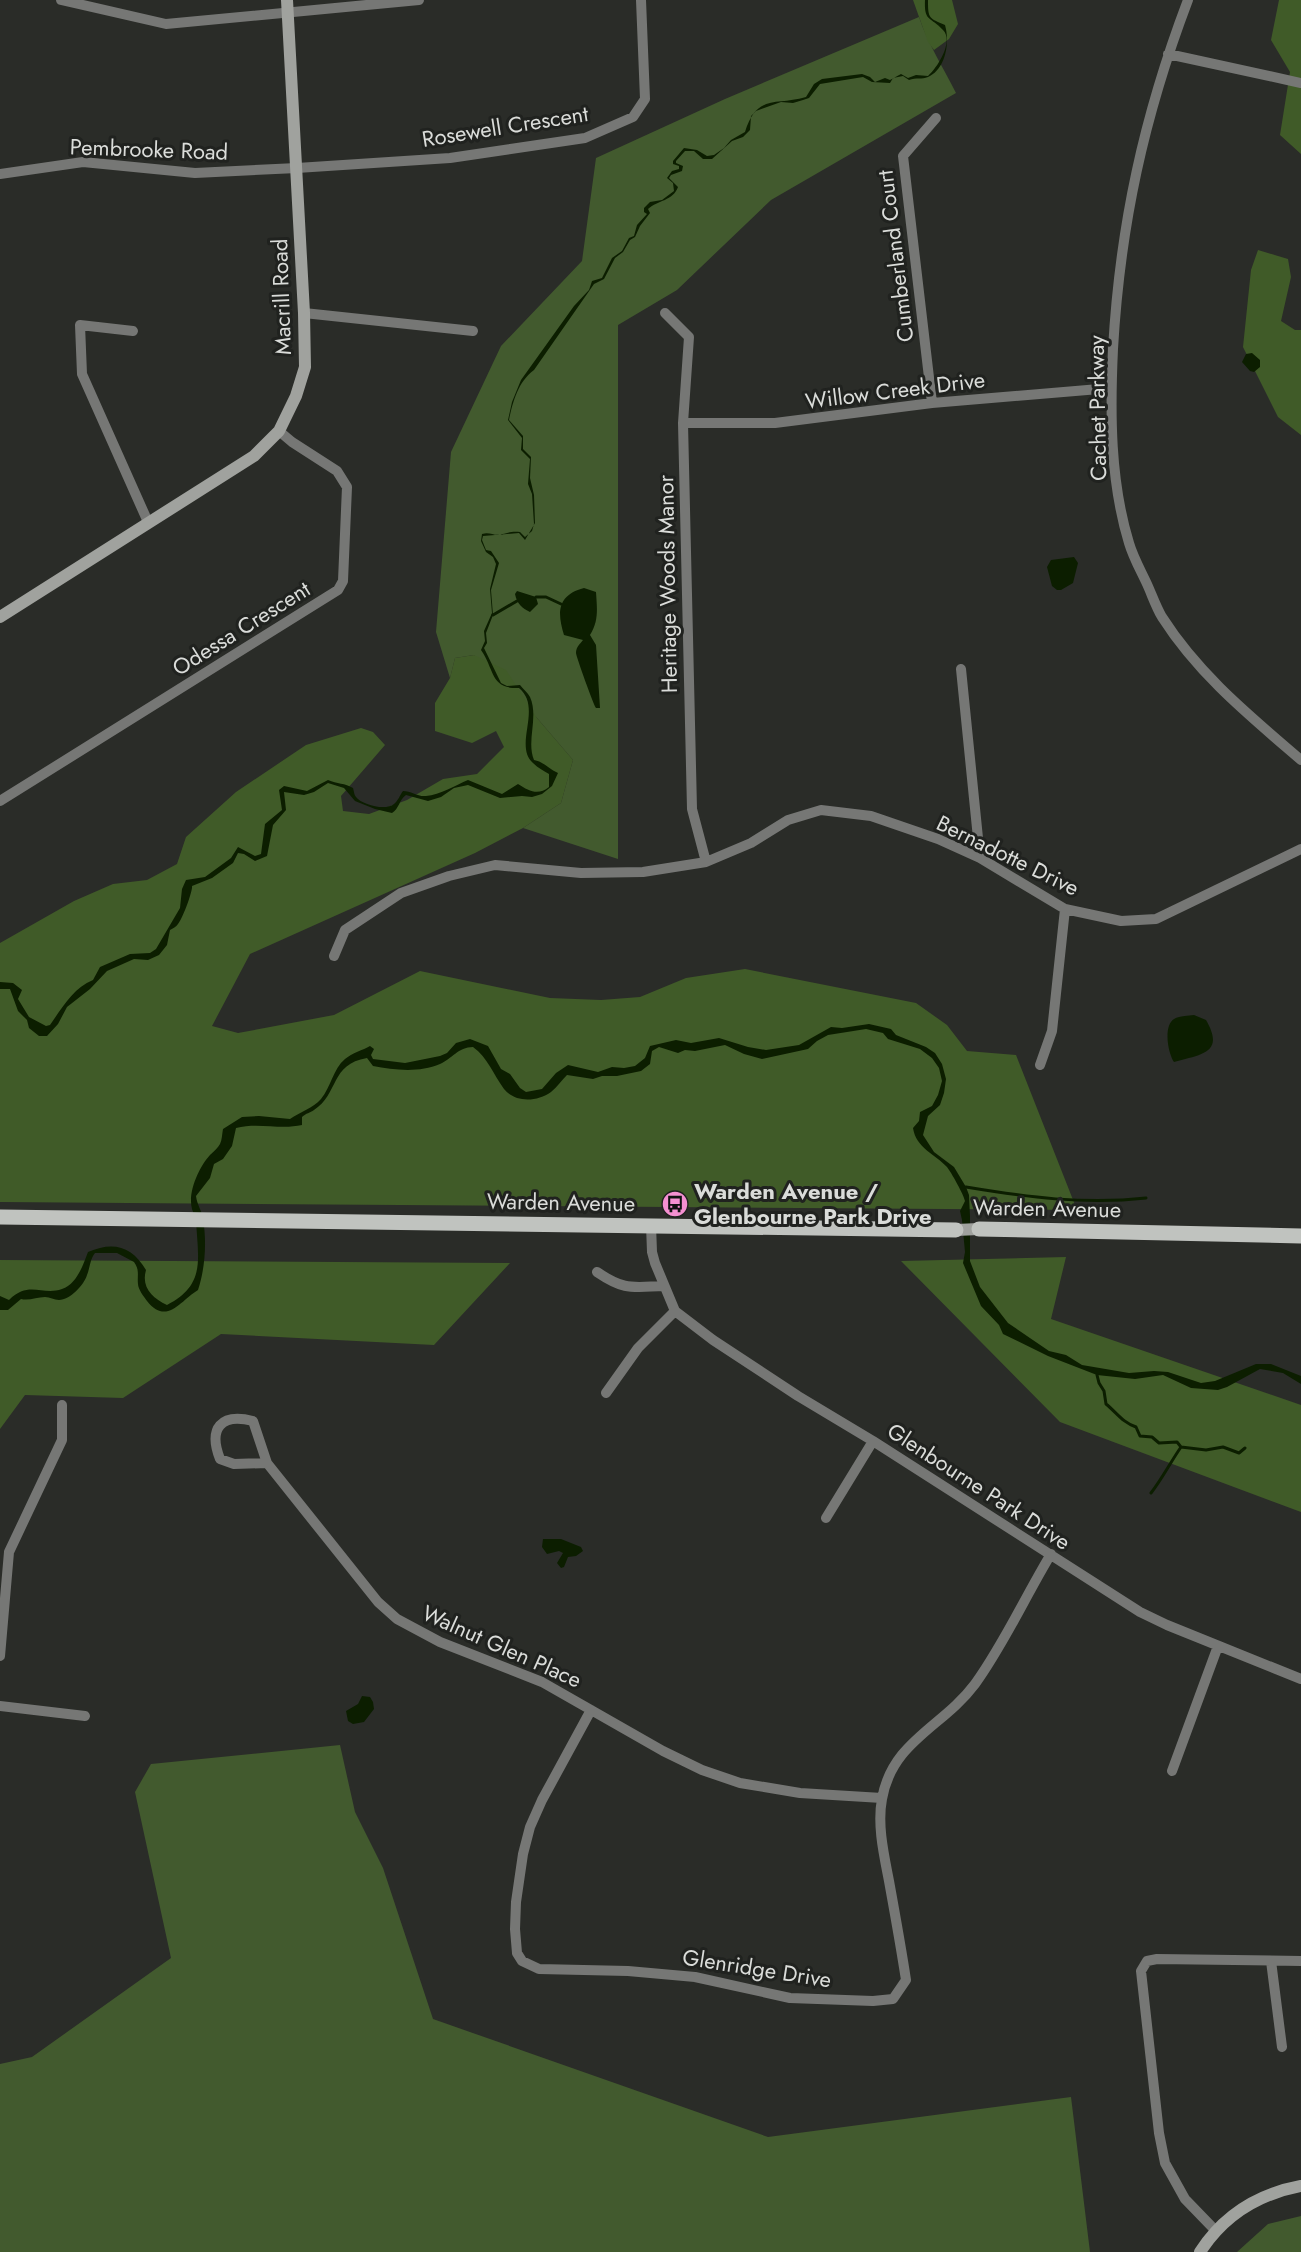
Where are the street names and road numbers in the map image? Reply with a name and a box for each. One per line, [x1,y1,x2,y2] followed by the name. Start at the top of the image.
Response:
[420,97,591,155] street label: Rosewell Crescent
[69,130,229,168] street label: Pembrooke Road
[868,167,921,344] street label: Cumberland Court
[263,238,299,356] street label: Macrill Road
[1080,335,1114,481] street label: Cachet Parkway
[803,363,987,417] street label: Willow Creek Drive
[649,474,685,693] street label: Heritage Woods Manor
[166,572,317,683] street label: Odessa Crescent
[931,807,1085,903] street label: Bernadotte Drive
[487,1185,635,1219] street label: Warden Avenue
[973,1191,1121,1225] street label: Warden Avenue
[881,1415,1077,1557] street label: Glenbourne Park Drive
[417,1597,587,1695] street label: Walnut Glen Place
[680,1940,834,1996] street label: Glenridge Drive

